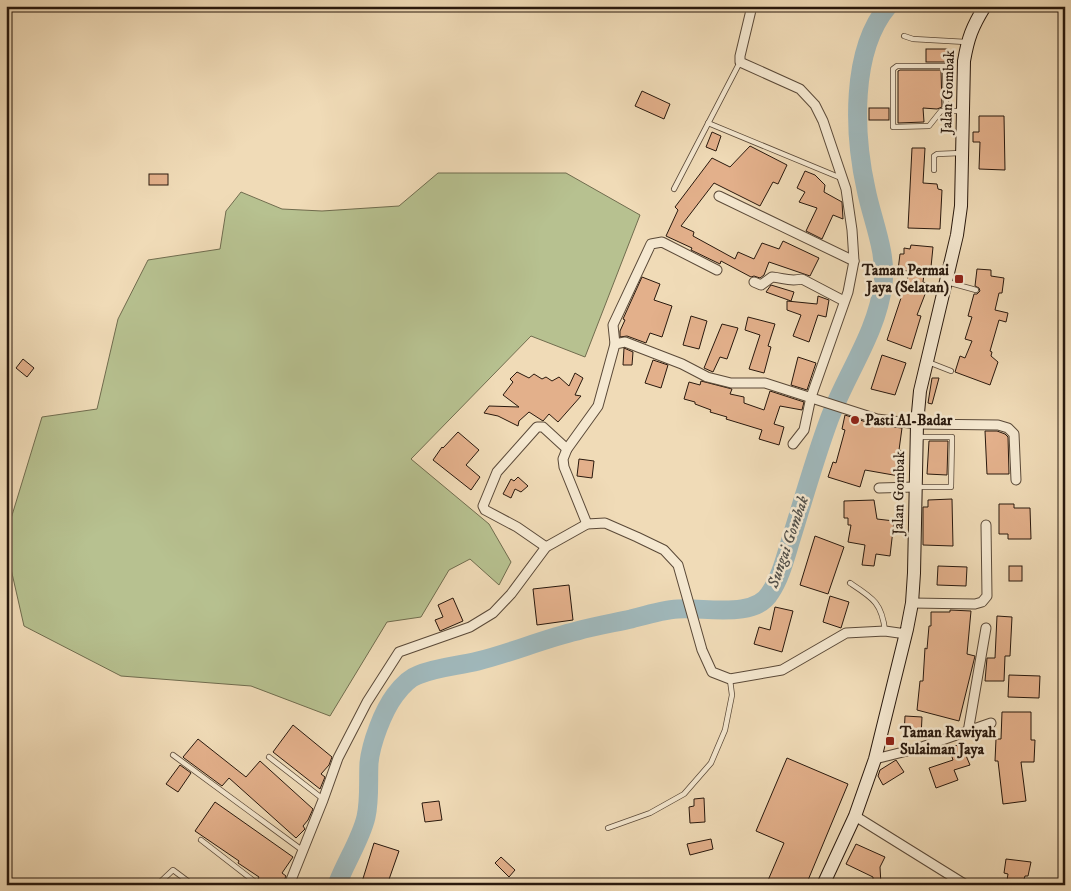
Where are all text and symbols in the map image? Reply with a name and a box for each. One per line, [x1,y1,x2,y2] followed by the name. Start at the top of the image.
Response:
[937,49,959,136] street label: Jalan Gombak
[861,261,949,297] place label: Taman Permai Jaya (Selatan)
[953,273,965,285] marker: Taman Permai Jaya (Selatan)
[865,411,953,430] place label: Pasti Al-Badar
[849,414,861,426] marker: Pasti Al-Badar
[889,450,909,537] street label: Jalan Gombak
[763,493,813,592] water label: Sungai Gombak
[899,723,996,759] place label: Taman Rawiyah Sulaiman Jaya
[884,735,896,747] marker: Taman Rawiyah Sulaiman Jaya

